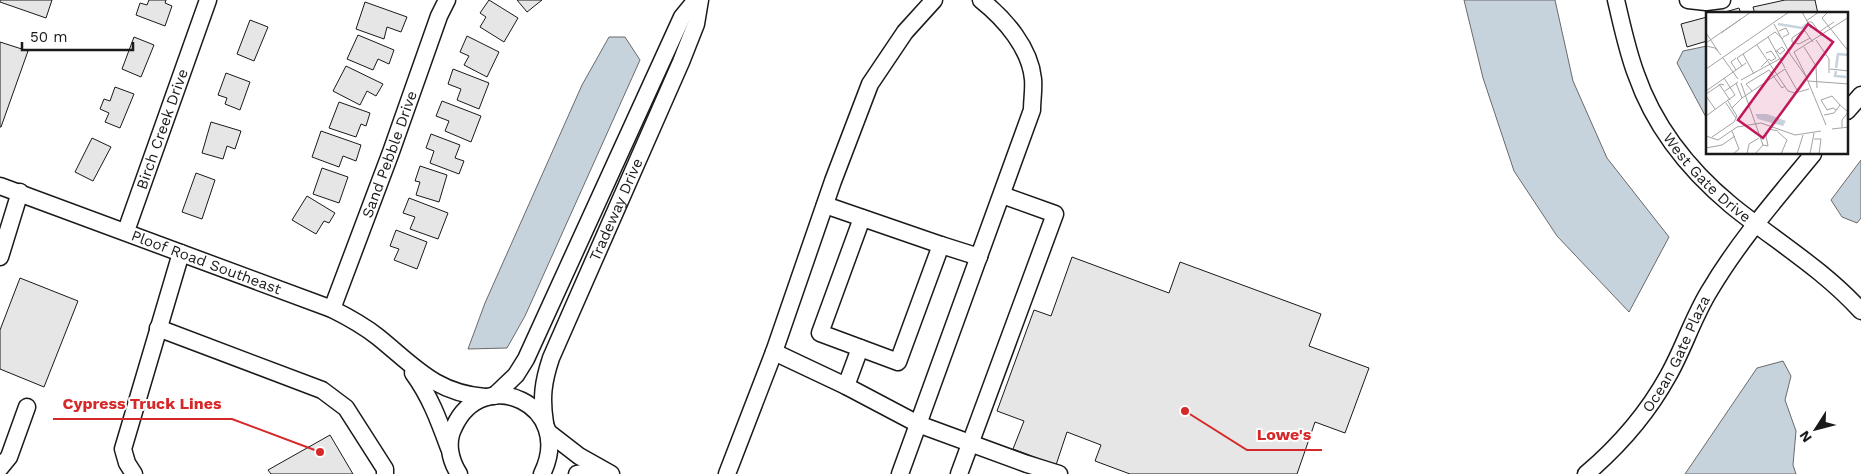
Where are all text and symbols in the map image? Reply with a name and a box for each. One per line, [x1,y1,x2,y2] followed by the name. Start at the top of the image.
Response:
[1706,12,1848,155] inset map
[22,20,134,52] scale bar
[30,28,67,46] text: 50 m
[132,67,192,192] street label: Birch Creek Drive
[358,88,421,220] street label: Sand Pebble Drive
[1659,130,1754,226] street label: West Gate Drive
[586,155,647,264] street label: Tradeway Drive
[129,226,284,299] street label: Ploof Road Southeast
[1639,292,1714,416] street label: Ocean Gate Plaza
[53,388,232,419] callout: Cypress Truck Lines
[63,394,222,413] text: Cypress Truck Lines
[1791,404,1841,454] north arrow
[1247,419,1322,450] callout: Lowe's
[1257,425,1312,444] text: Lowe's
[1796,428,1815,446] text: N

